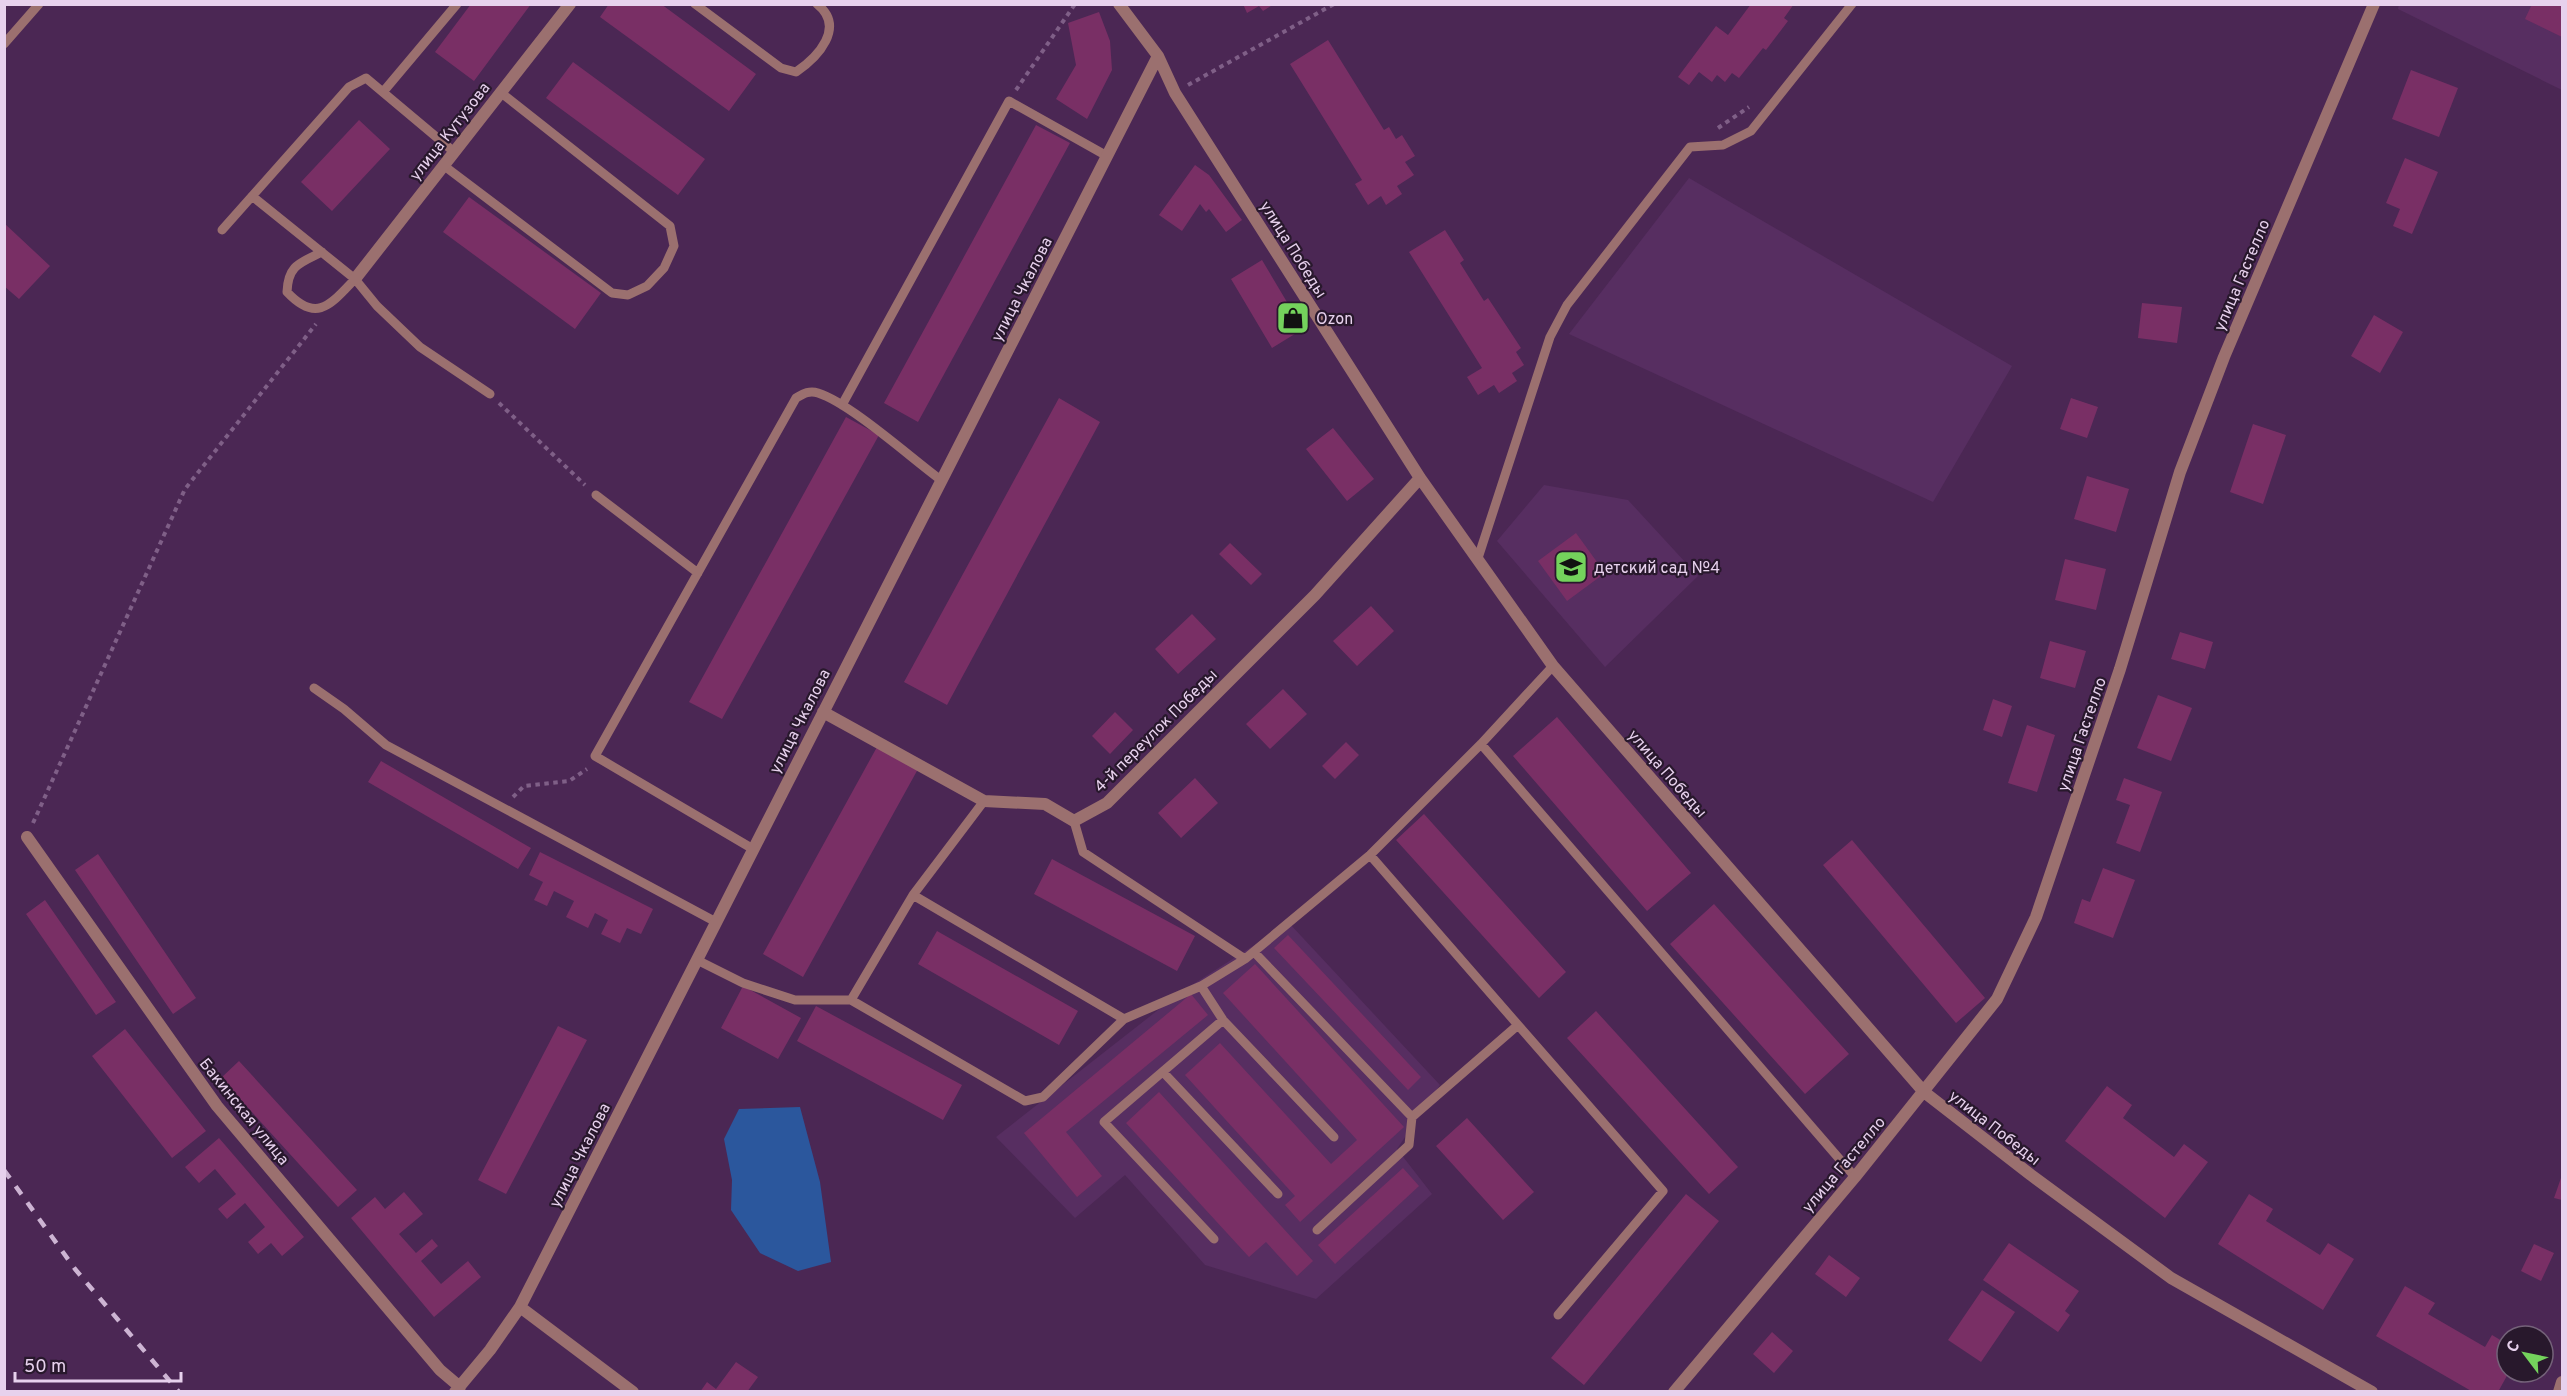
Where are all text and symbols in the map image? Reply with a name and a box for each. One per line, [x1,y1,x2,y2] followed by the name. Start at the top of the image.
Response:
[406,79,495,186] street label: улица Кутузова
[1254,198,1330,302] street label: улица Победы
[2210,217,2275,335] street label: улица Гастелло
[988,234,1058,346] street label: улица Чкалова
[1275,300,1311,336] shop icon: Ozon
[1316,310,1353,330] place label: Ozon
[1553,549,1589,585] school or university icon: детский сад №4
[1594,559,1720,579] place label: детский сад №4
[766,666,836,778] street label: улица Чкалова
[1091,666,1222,797] street label: 4-й переулок Победы
[2054,675,2112,794] street label: улица Гастелло
[1623,726,1710,823] street label: улица Победы
[194,1055,293,1170] street label: Бакинская улица
[1944,1087,2044,1171] street label: улица Победы
[546,1100,616,1212] street label: улица Чкалова
[1799,1113,1891,1217] street label: улица Гастелло
[2495,1324,2555,1384] north arrow
[2503,1337,2525,1357] text: С
[15,1345,182,1383] scale bar
[24,1356,66,1379] text: 50 m

